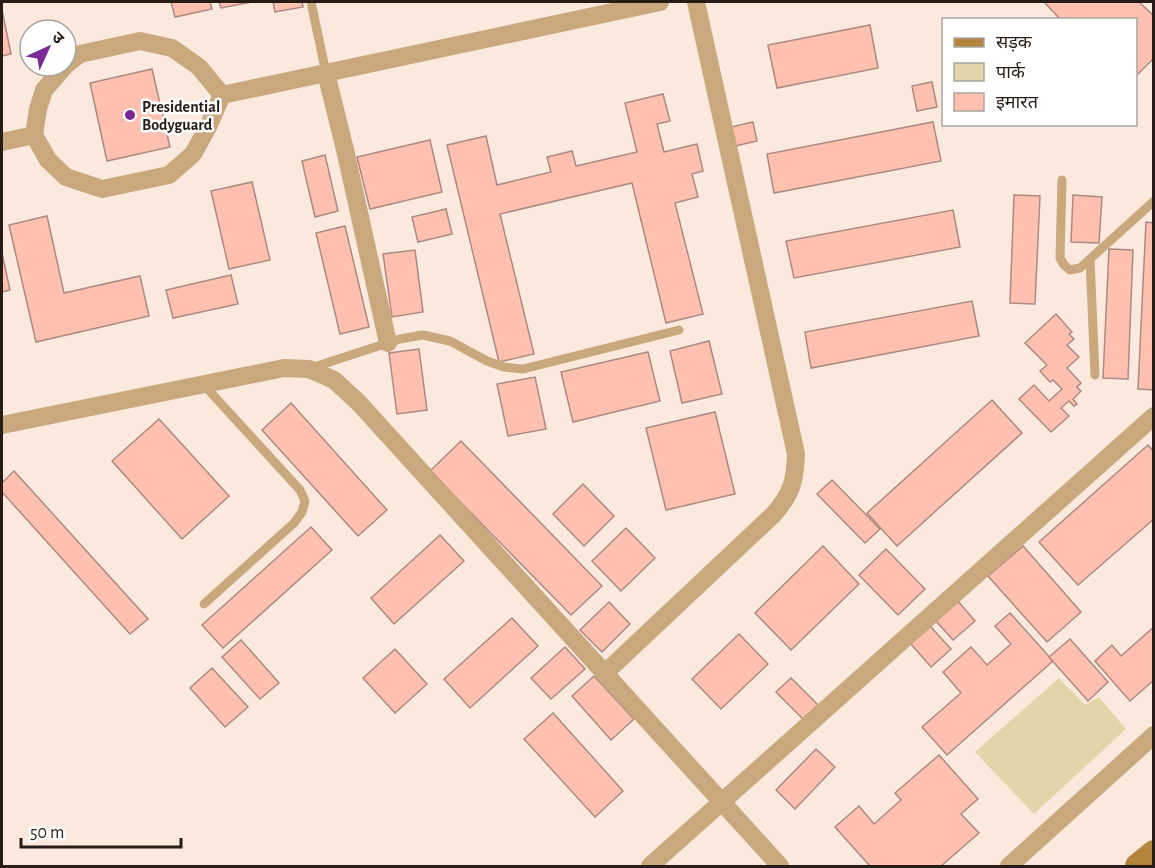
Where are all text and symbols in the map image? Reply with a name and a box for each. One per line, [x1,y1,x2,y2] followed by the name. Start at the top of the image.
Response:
[18,18,78,78] north arrow
[942,18,1137,126] legend
[49,29,67,48] text: उ
[996,34,1033,52] text: सड़क
[996,61,1026,82] text: पार्क
[996,94,1039,112] text: इमारत
[142,99,220,134] place label: Presidential Bodyguard
[123,108,137,122] marker: Presidential Bodyguard
[21,811,182,849] scale bar
[30,824,64,842] text: 50 m

